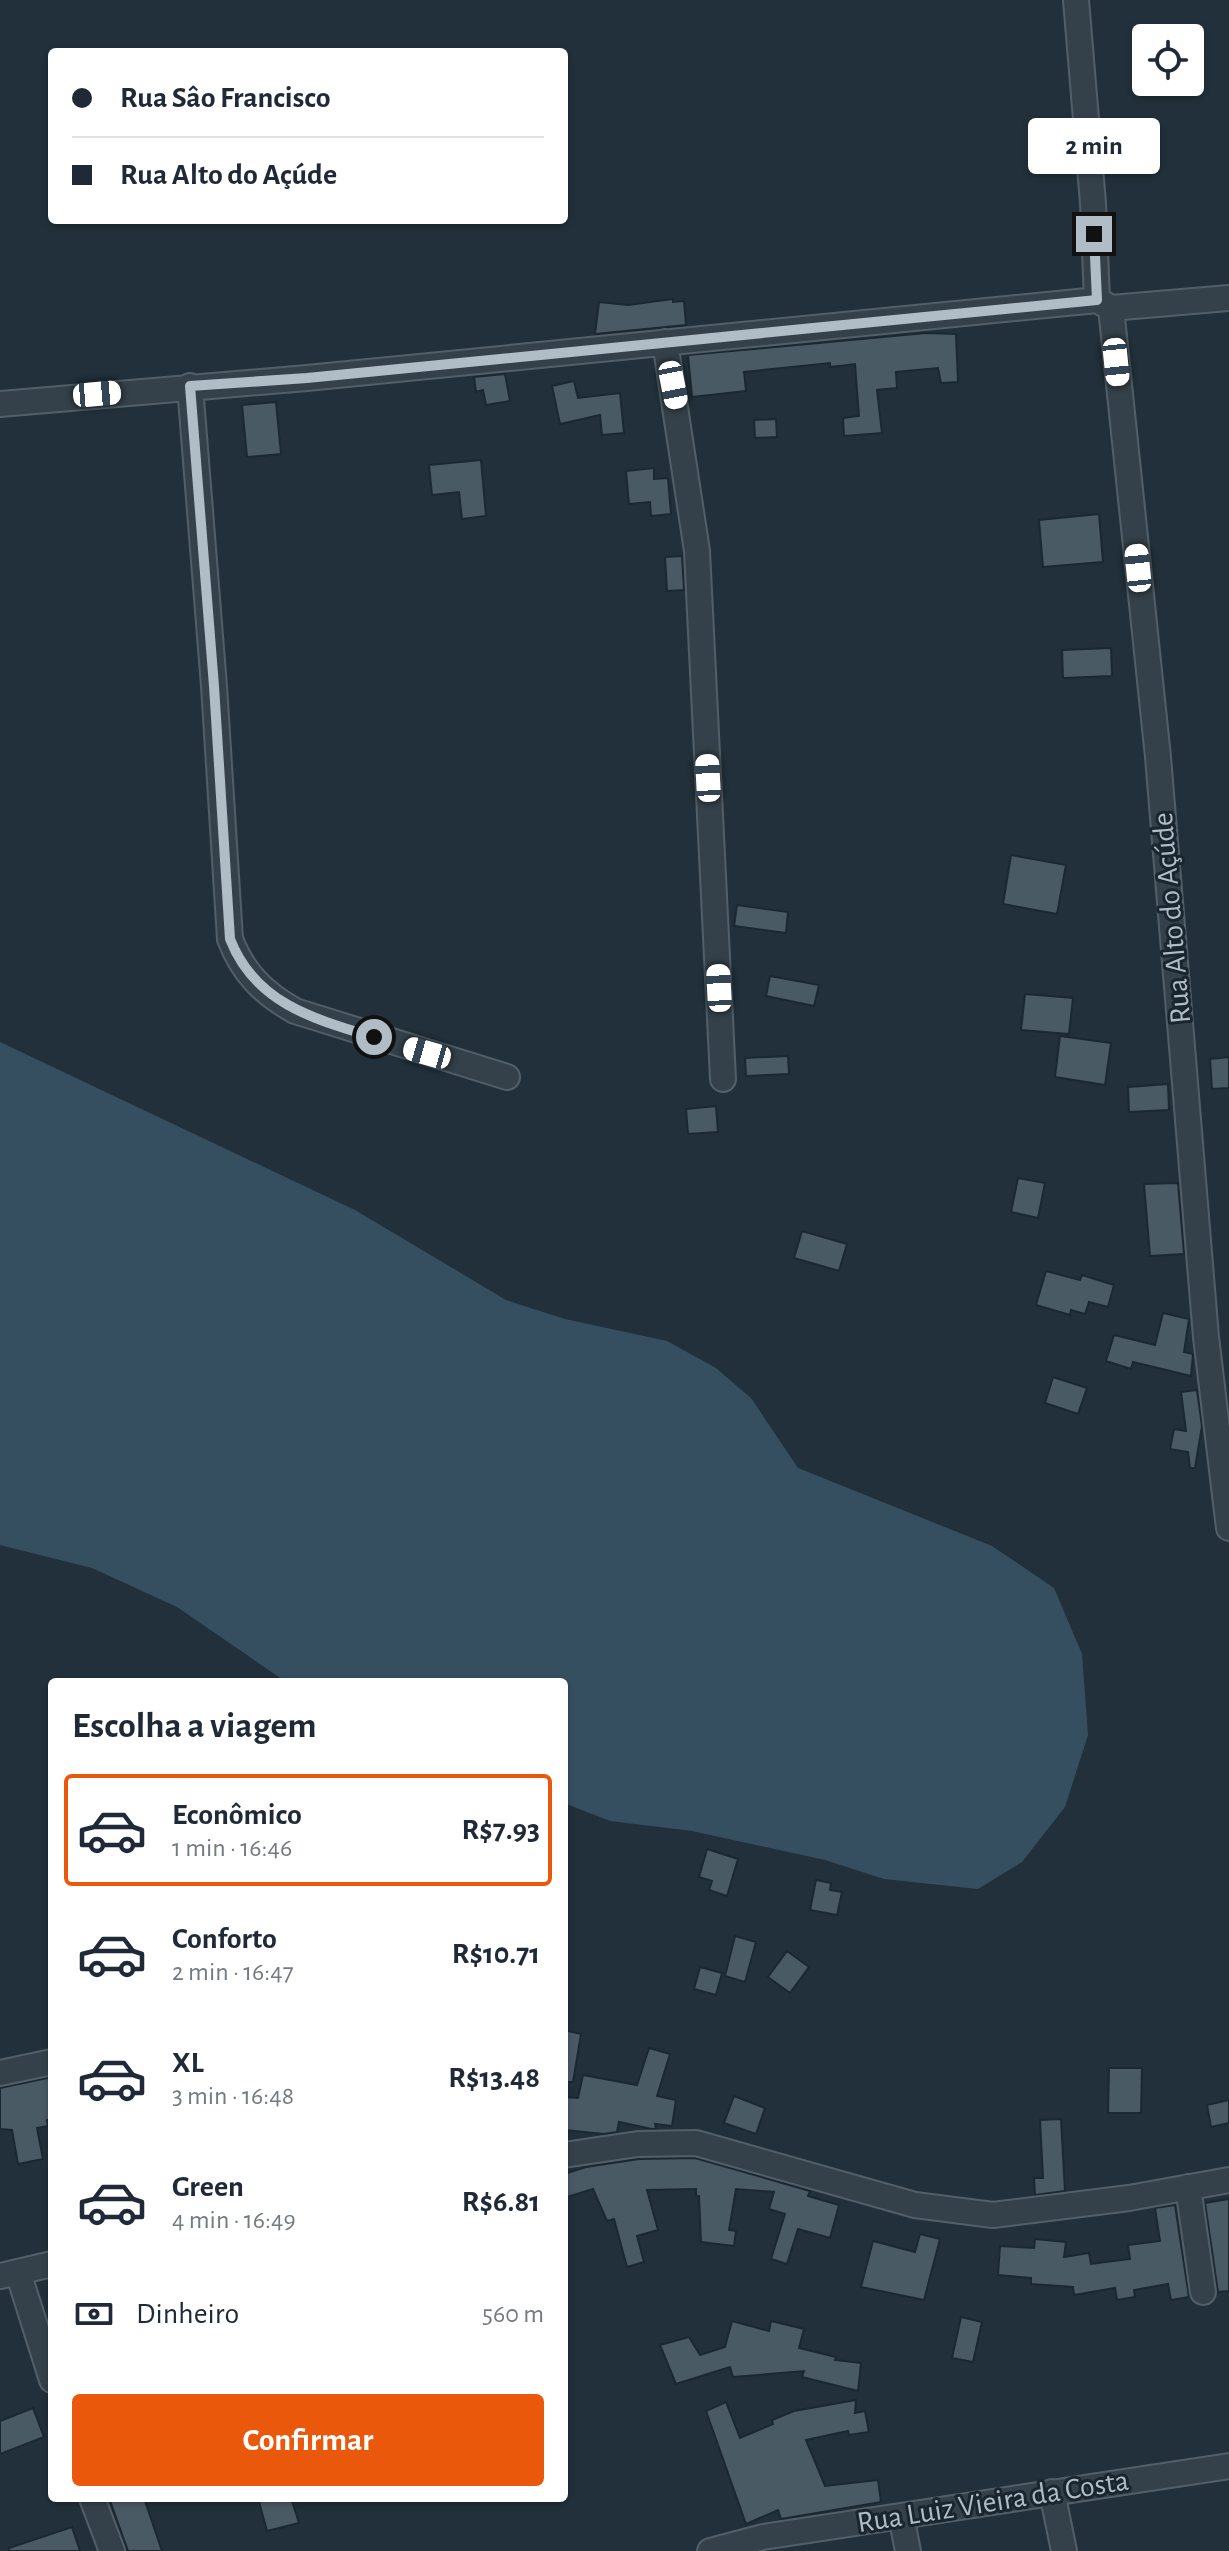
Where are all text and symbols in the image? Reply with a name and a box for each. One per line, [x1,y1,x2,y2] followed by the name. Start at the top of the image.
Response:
[1132,24,1204,96] map controls
[1132,24,1204,96] button: locate
[120,83,331,113] text: Rua Sâo Francisco
[1028,118,1160,174] callout: 2 min
[1065,133,1123,159] text: 2 min
[120,160,337,190] text: Rua Alto do Açúde
[1076,216,1112,252] route end
[1102,337,1130,387] car
[657,359,689,411] car
[72,380,122,408] car
[1124,543,1152,593] car
[695,753,721,803] car
[1148,811,1196,1025] street label: Rua Alto do Açúde
[706,963,732,1013] car
[356,1019,392,1055] route start
[401,1035,453,1071] car
[72,1708,317,1744] text: Escolha a viagem
[76,1794,148,1866] icon: car
[172,1800,302,1830] text: Econômico
[462,1815,540,1845] text: R$7.93
[172,1835,292,1861] text: 1 min · 16:46
[76,1918,148,1990] icon: car
[172,1924,277,1954] text: Conforto
[452,1939,540,1969] text: R$10.71
[172,1959,294,1985] text: 2 min · 16:47
[76,2042,148,2114] icon: car
[172,2048,204,2078] text: XL
[448,2063,540,2093] text: R$13.48
[172,2083,294,2109] text: 3 min · 16:48
[76,2166,148,2238] icon: car
[172,2172,244,2202] text: Green
[462,2187,540,2217] text: R$6.81
[172,2207,296,2233] text: 4 min · 16:49
[72,2292,116,2336] icon: cash
[136,2299,239,2329] text: Dinheiro
[482,2301,544,2327] text: 560 m
[72,2394,544,2486] button: Confirmar
[855,2466,1131,2538] street label: Rua Luiz Vieira da Costa

